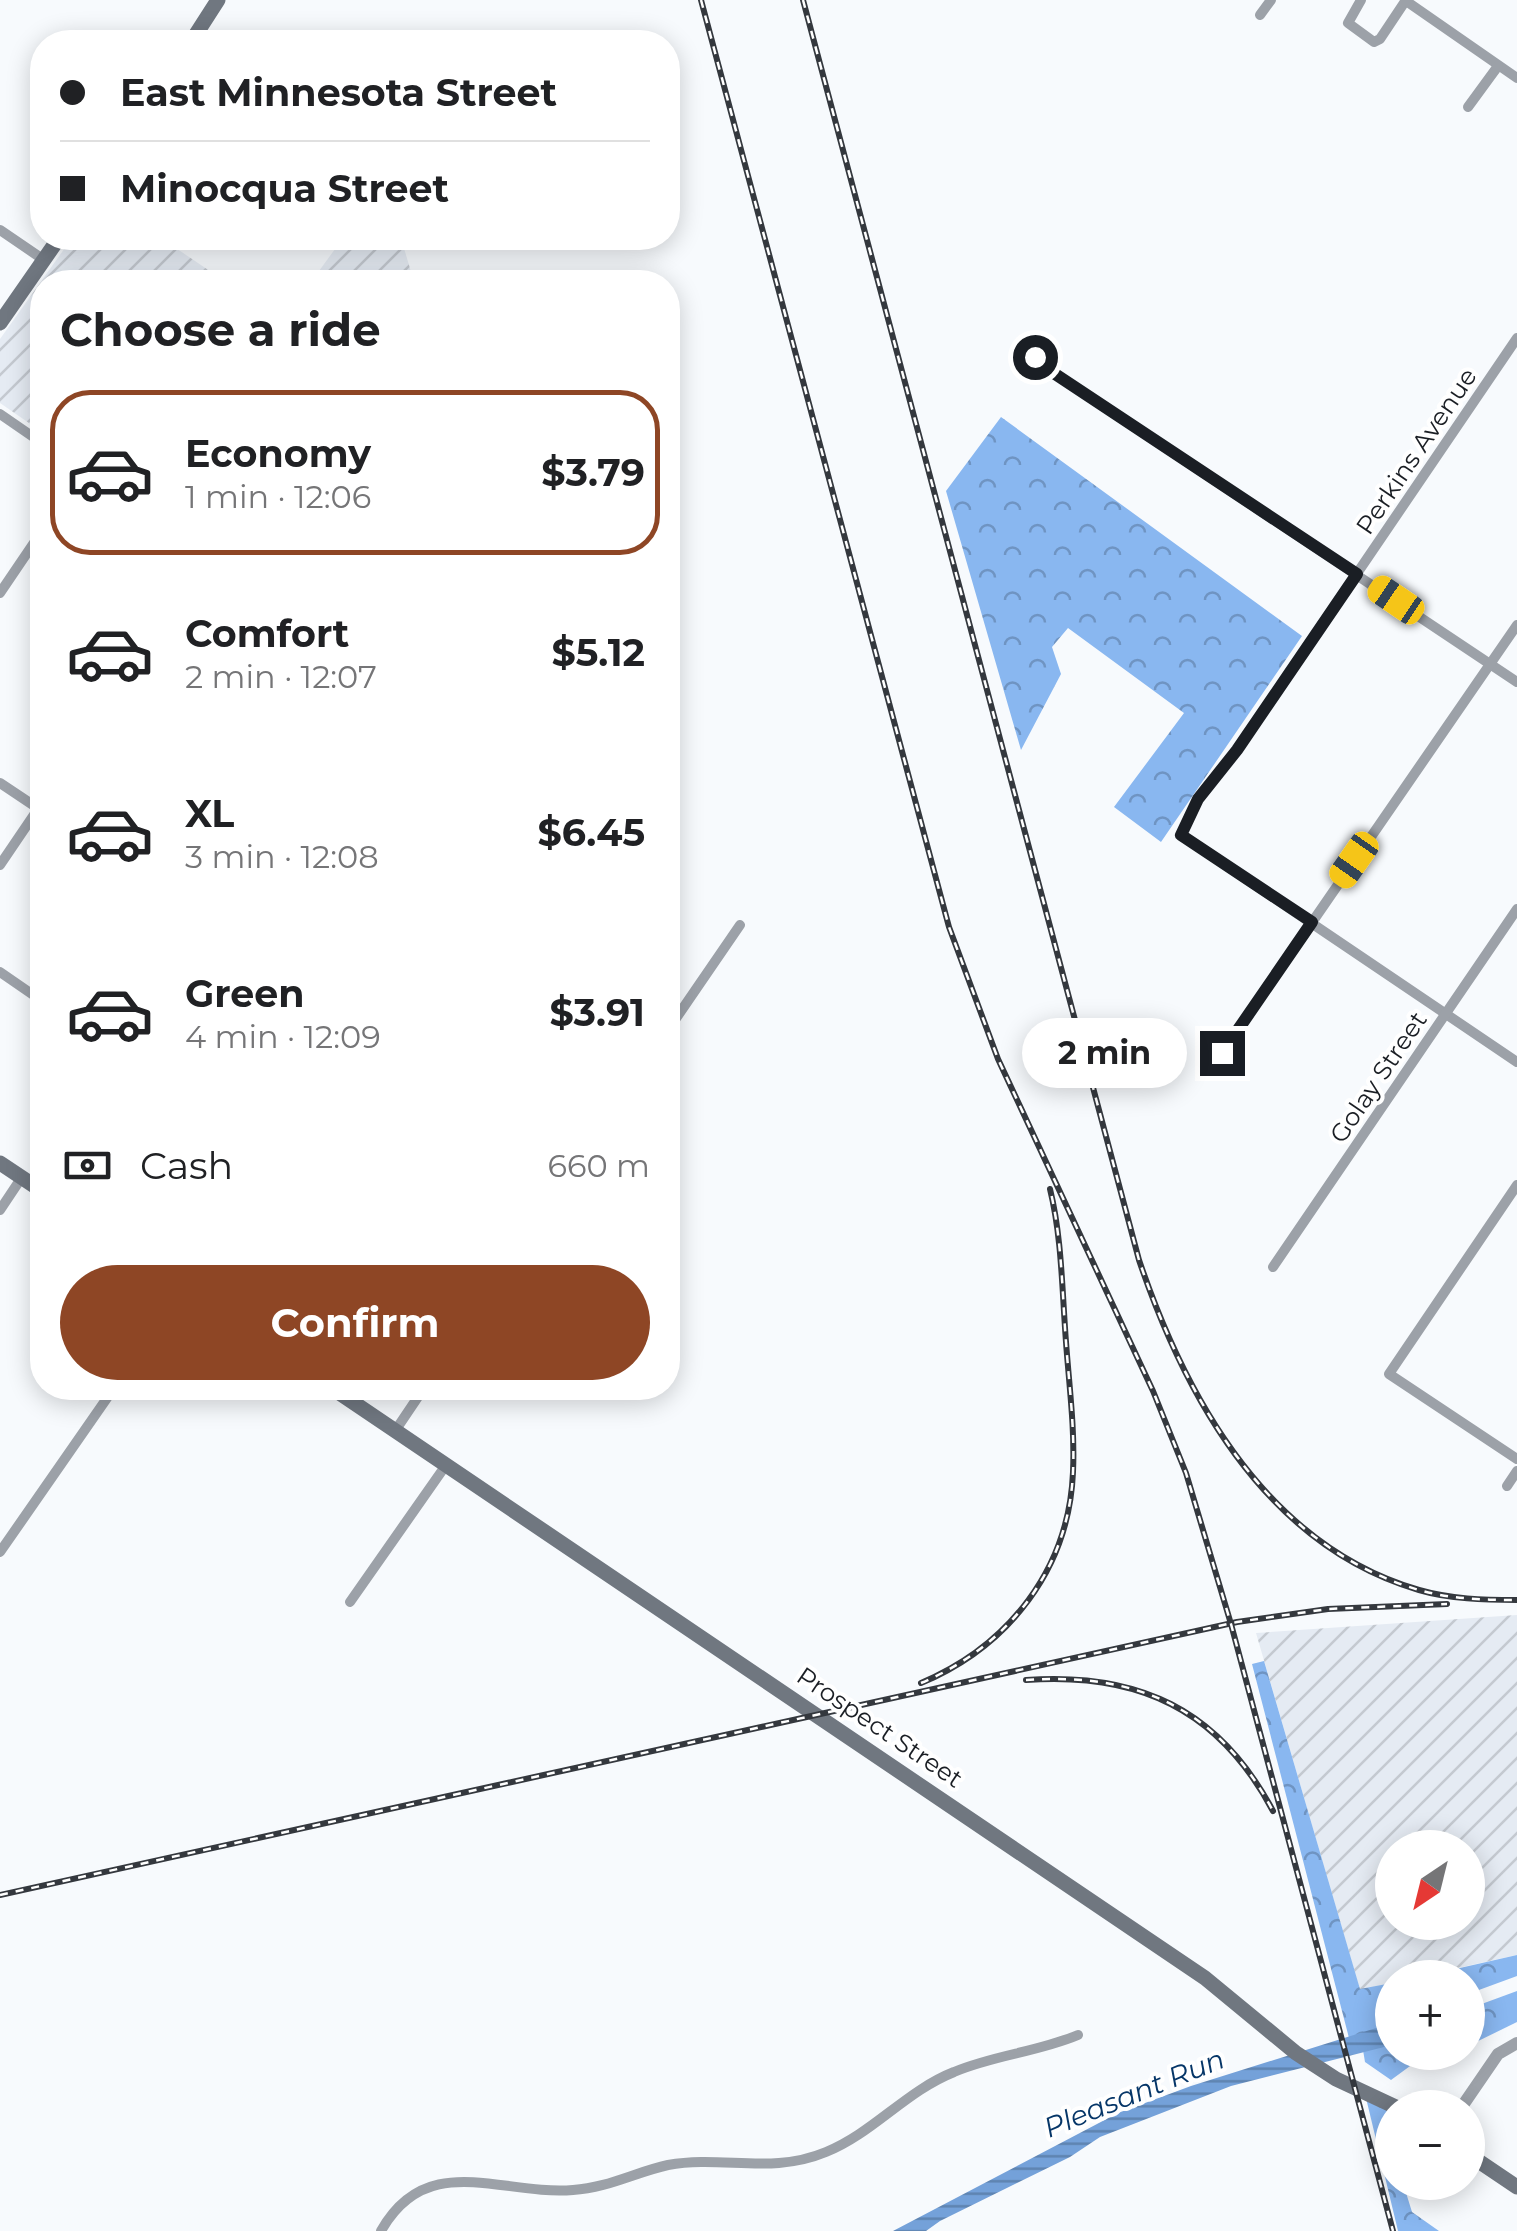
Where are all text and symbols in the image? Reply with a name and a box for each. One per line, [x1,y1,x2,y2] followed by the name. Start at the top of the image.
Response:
[120,69,557,116] text: East Minnesota Street
[120,165,449,212] text: Minocqua Street
[60,302,381,357] text: Choose a ride
[1013,335,1058,380] route start
[1349,362,1483,540] street label: Perkins Avenue
[65,428,155,518] icon: car
[185,430,371,477] text: Economy
[541,449,645,496] text: $3.79
[185,477,371,516] text: 1 min · 12:06
[1363,571,1429,629] car
[65,608,155,698] icon: car
[185,610,349,657] text: Comfort
[551,629,645,676] text: $5.12
[185,657,377,696] text: 2 min · 12:07
[65,788,155,878] icon: car
[185,790,234,837] text: XL
[537,809,645,856] text: $6.45
[1325,827,1383,893] car
[185,837,379,876] text: 3 min · 12:08
[65,968,155,1058] icon: car
[185,970,305,1017] text: Green
[549,989,645,1036] text: $3.91
[1323,1006,1433,1148] street label: Golay Street
[185,1017,381,1056] text: 4 min · 12:09
[1022,1018,1187,1088] callout: 2 min
[1200,1031,1245,1076] route end
[1058,1033,1151,1072] text: 2 min
[60,1138,115,1193] icon: cash
[140,1142,233,1189] text: Cash
[548,1146,650,1185] text: 660 m
[60,1265,650,1380] button: Confirm
[791,1660,969,1794] street label: Prospect Street
[1375,1830,1485,1940] north arrow
[1375,1830,1485,2200] map controls
[1375,1960,1485,2070] button: +
[1039,2041,1229,2145] water label: Pleasant Run
[1375,2090,1485,2200] button: −

